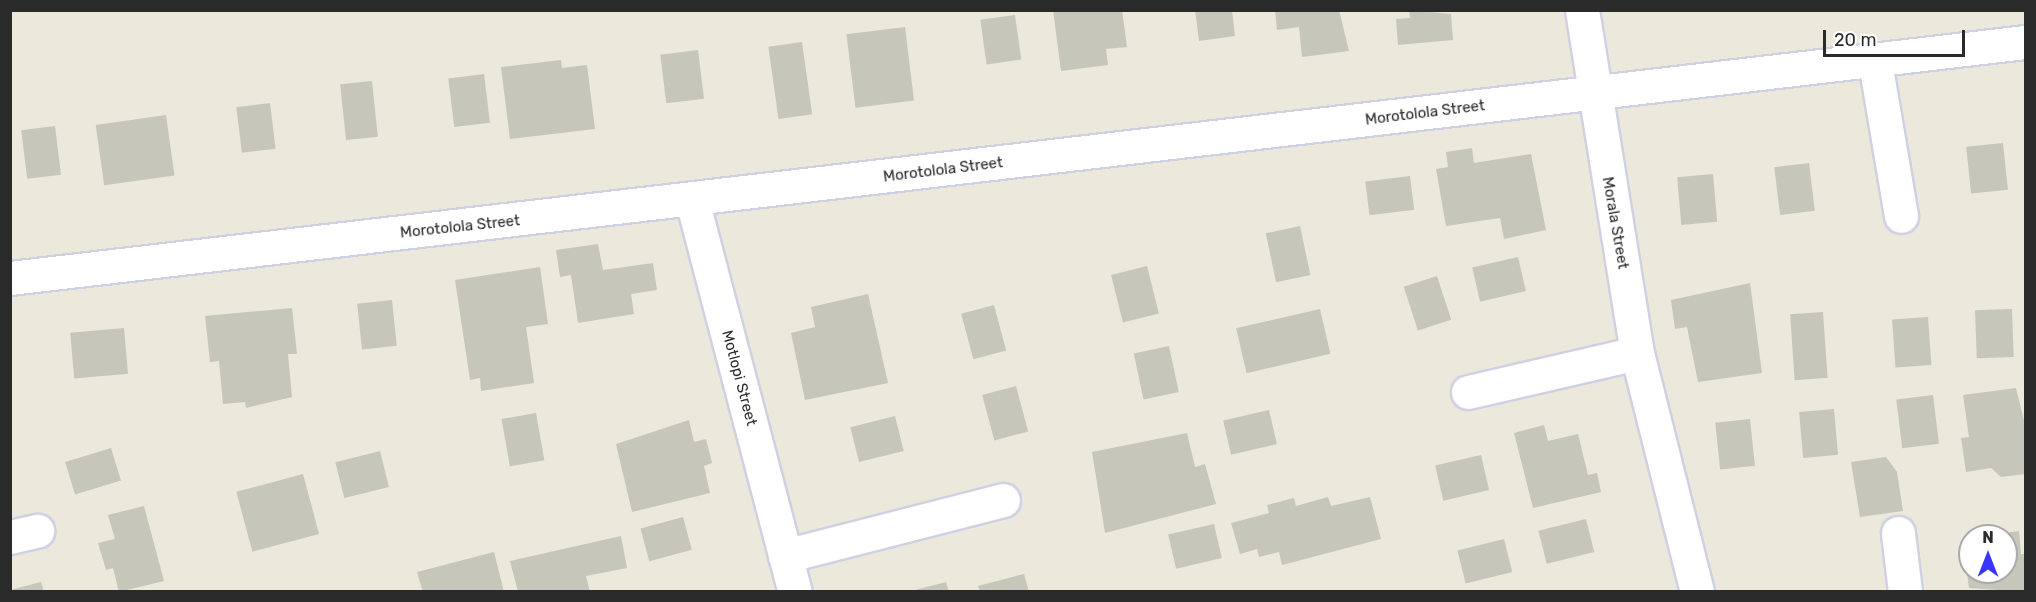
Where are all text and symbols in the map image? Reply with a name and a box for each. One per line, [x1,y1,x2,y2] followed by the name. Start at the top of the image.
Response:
[1826,18,1968,56] scale bar
[1834,29,1876,51] text: 20 m
[1364,97,1486,129] street label: Morotolola Street
[882,154,1004,186] street label: Morotolola Street
[1598,175,1632,271] street label: Morala Street
[399,212,521,242] street label: Morotolola Street
[718,328,760,428] street label: Motlopi Street
[1958,524,2018,584] north arrow
[1982,528,1994,547] text: N

